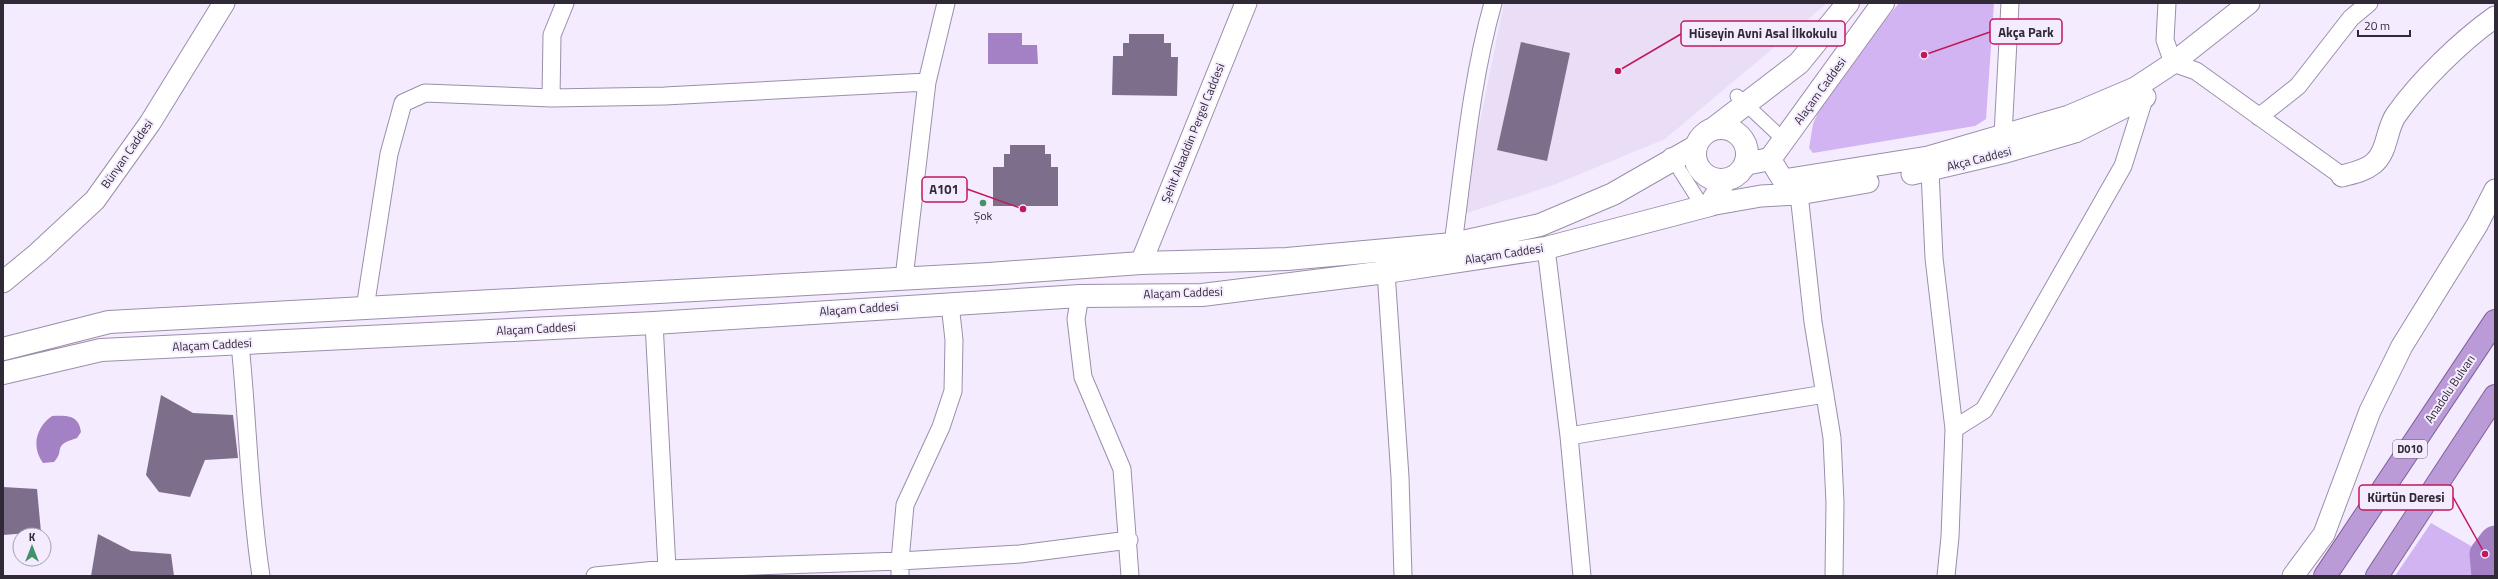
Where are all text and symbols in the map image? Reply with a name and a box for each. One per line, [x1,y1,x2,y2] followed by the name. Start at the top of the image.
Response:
[2358,12,2410,38] scale bar
[2364,16,2390,35] text: 20 m
[1990,19,2062,44] callout: Akça Park
[1681,21,1845,46] callout: Hüseyin Avni Asal İlkokulu
[1998,22,2054,42] text: Akça Park
[1689,23,1837,43] text: Hüseyin Avni Asal İlkokulu
[1789,53,1851,128] street label: Alaçam Caddesi
[1156,60,1229,206] street label: Şehit Alaaddin Pergel Caddesi
[96,115,157,192] street label: Bünyan Caddesi
[1944,141,2013,176] street label: Akça Caddesi
[922,177,967,202] callout: A101
[929,179,959,199] text: A101
[978,198,988,208] marker: Şok
[974,206,993,225] place label: Şok
[1463,238,1545,269] street label: Alaçam Caddesi
[1143,282,1223,303] street label: Alaçam Caddesi
[819,296,899,321] street label: Alaçam Caddesi
[496,317,576,340] street label: Alaçam Caddesi
[172,333,252,356] street label: Alaçam Caddesi
[2420,351,2480,427] street label: Anadolu Bulvarı
[2393,440,2427,458] road number: D010
[2359,485,2453,510] callout: Kürtün Deresi
[2367,487,2445,507] text: Kürtün Deresi
[12,527,52,567] north arrow
[29,529,36,545] text: K

